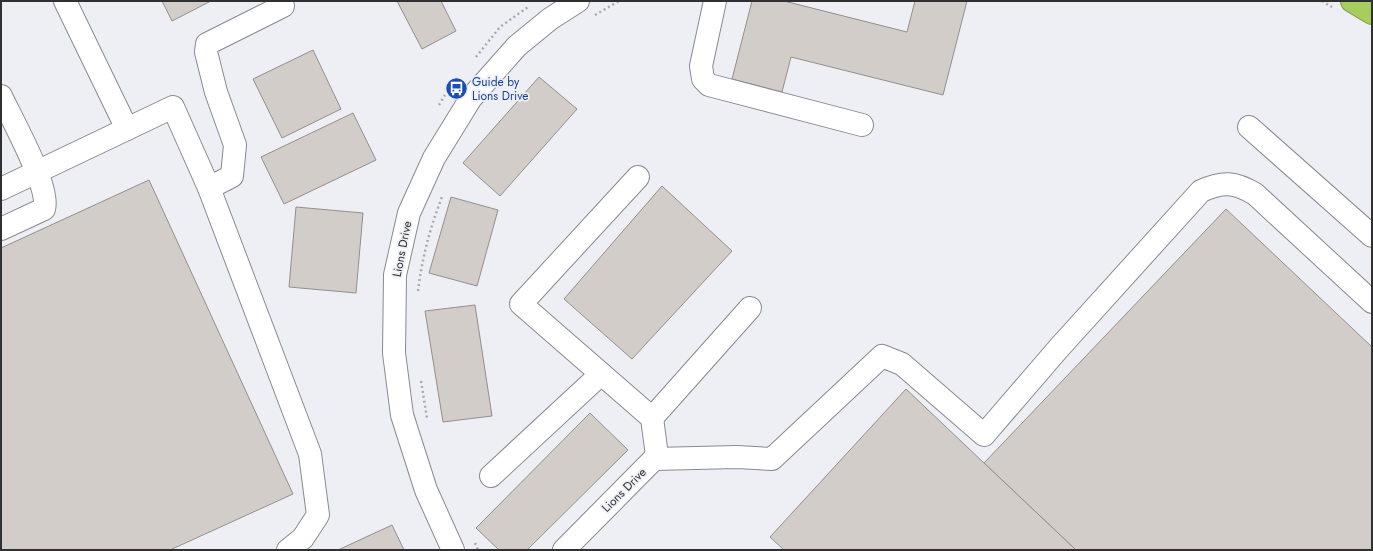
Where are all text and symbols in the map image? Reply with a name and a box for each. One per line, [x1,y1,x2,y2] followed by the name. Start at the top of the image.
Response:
[472,73,529,105] place label: Guide by Lions Drive
[444,76,470,102] bus stop icon: Guide by Lions Drive
[388,220,416,278] street label: Lions Drive
[598,464,650,516] street label: Lions Drive

